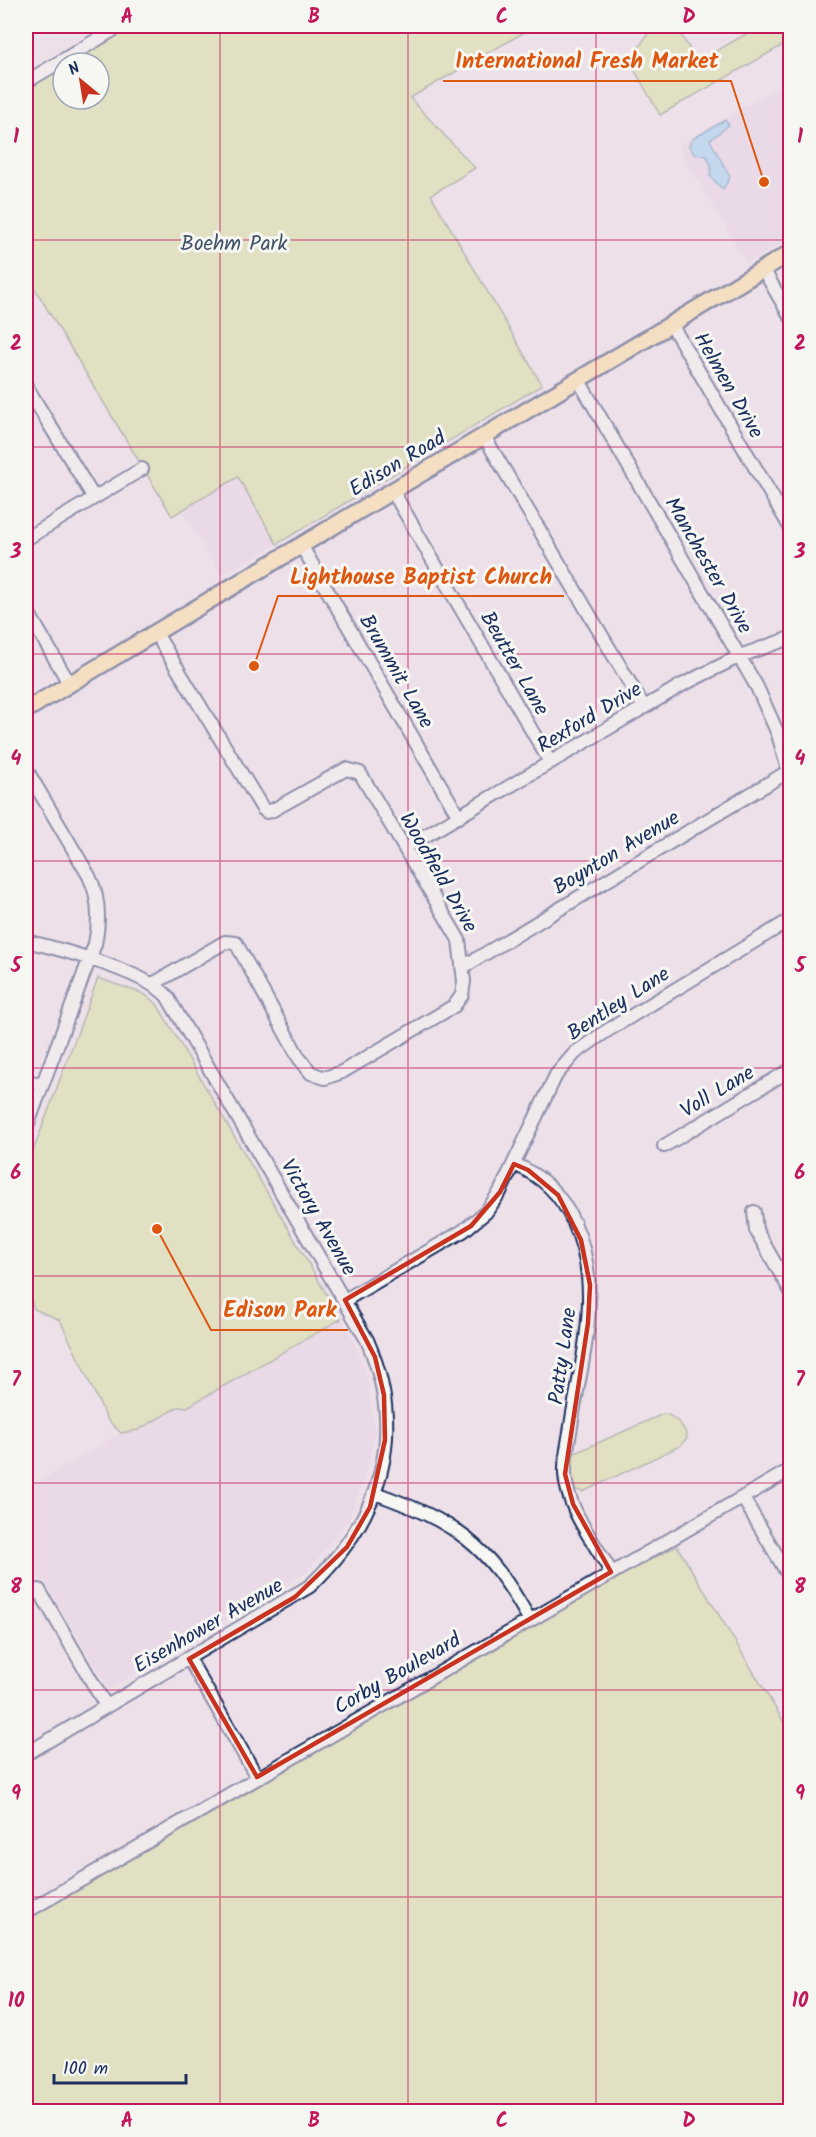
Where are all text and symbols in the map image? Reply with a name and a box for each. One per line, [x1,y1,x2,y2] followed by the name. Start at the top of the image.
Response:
[121,2,133,34] text: A
[308,2,320,34] text: B
[496,2,508,34] text: C
[682,2,696,34] text: D
[443,41,731,81] callout: International Fresh Market
[455,45,720,80] text: International Fresh Market
[51,51,111,111] north arrow
[64,56,85,83] text: N
[13,122,19,154] text: 1
[797,122,803,154] text: 1
[181,228,288,261] park label: Boehm Park
[684,326,772,446] street label: Helmen Drive
[10,329,22,361] text: 2
[794,329,806,361] text: 2
[343,422,453,506] street label: Edison Road
[655,491,761,641] street label: Manchester Drive
[10,537,22,569] text: 3
[794,537,806,569] text: 3
[278,556,564,596] callout: Lighthouse Baptist Church
[290,561,552,596] text: Lighthouse Baptist Church
[470,605,557,723] street label: Beutter Lane
[350,608,442,736] street label: Brummit Lane
[531,674,649,763] street label: Rexford Drive
[11,744,22,776] text: 4
[795,744,806,776] text: 4
[547,802,687,904] street label: Boynton Avenue
[390,806,486,940] street label: Woodfield Drive
[10,951,23,983] text: 5
[794,951,807,983] text: 5
[561,958,677,1050] street label: Bentley Lane
[674,1057,762,1127] street label: Voll Lane
[271,1153,365,1283] street label: Victory Avenue
[11,1158,22,1190] text: 6
[795,1158,806,1190] text: 6
[211,1290,348,1330] callout: Edison Park
[224,1294,338,1329] text: Edison Park
[540,1305,587,1407] street label: Patty Lane
[11,1365,21,1397] text: 7
[795,1365,805,1397] text: 7
[128,1570,290,1683] street label: Eisenhower Avenue
[10,1572,22,1604] text: 8
[794,1572,806,1604] text: 8
[328,1624,468,1724] street label: Corby Boulevard
[11,1779,21,1811] text: 9
[795,1779,805,1811] text: 9
[8,1986,25,2018] text: 10
[792,1986,809,2018] text: 10
[54,2047,186,2085] scale bar
[63,2055,108,2084] text: 100 m
[121,2106,133,2137] text: A
[308,2106,320,2137] text: B
[496,2106,508,2137] text: C
[682,2106,696,2137] text: D

